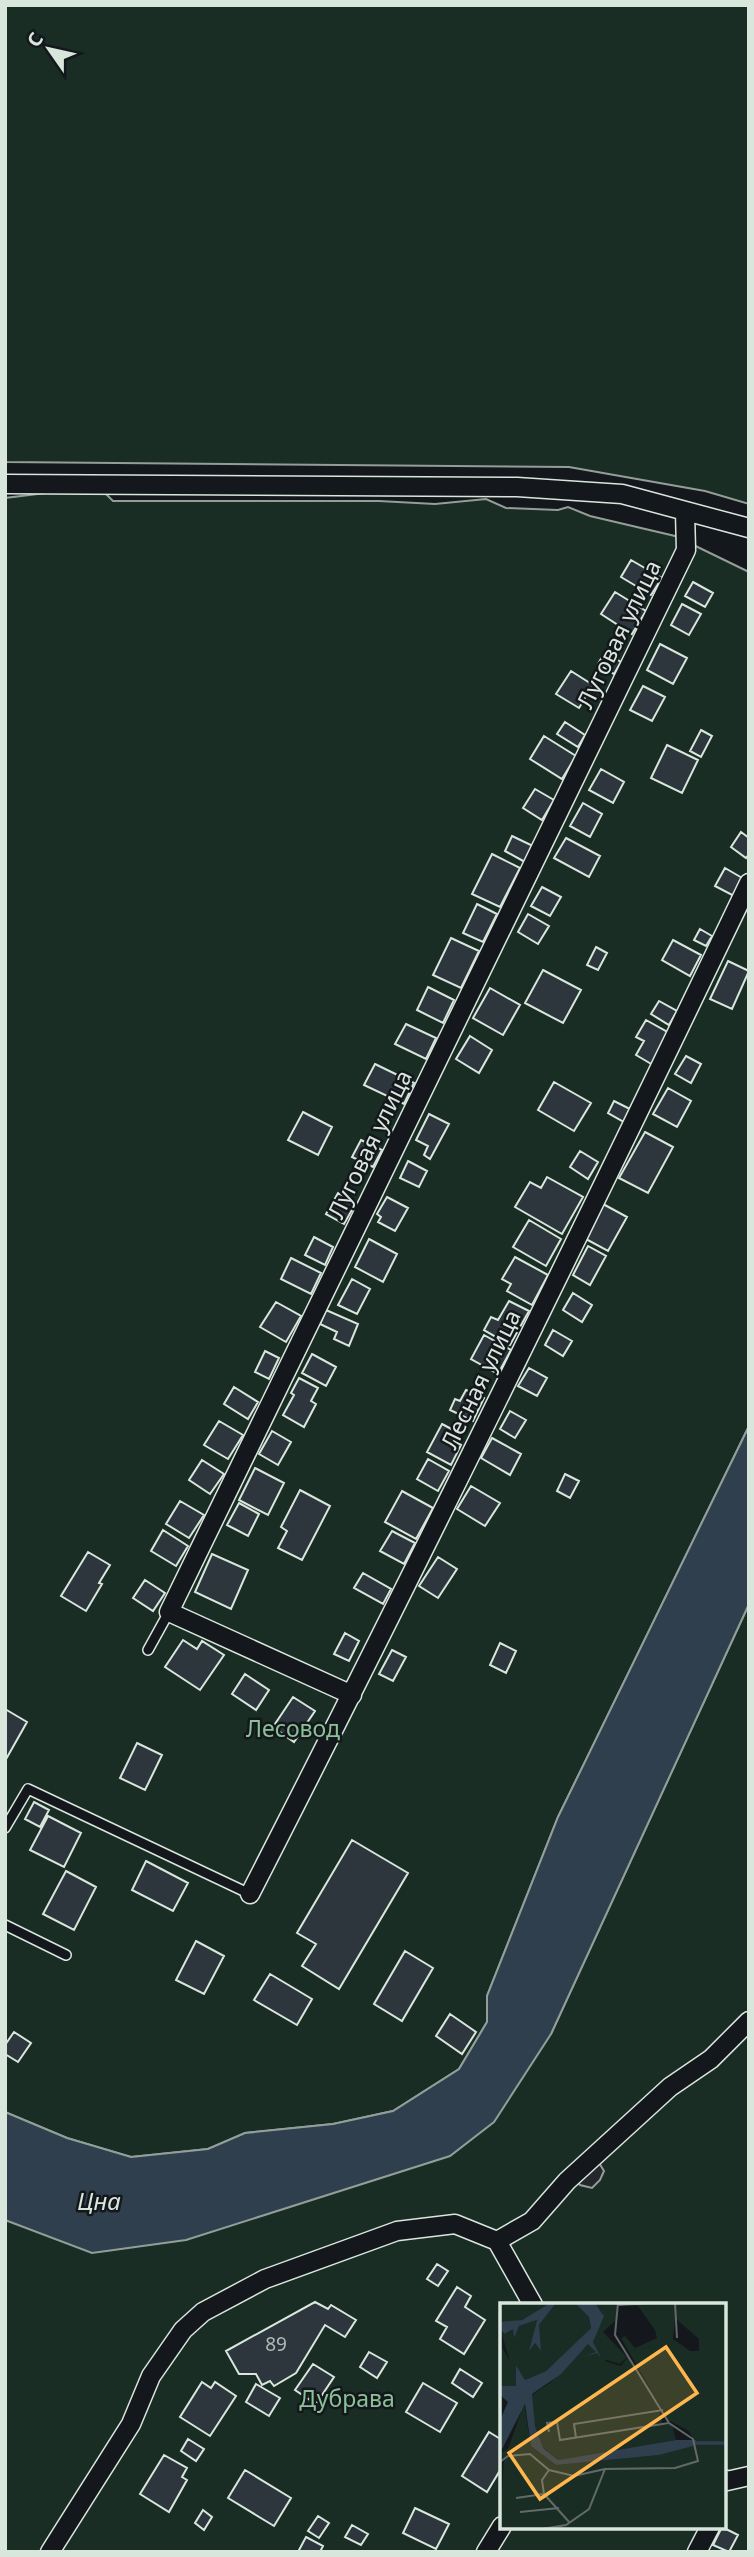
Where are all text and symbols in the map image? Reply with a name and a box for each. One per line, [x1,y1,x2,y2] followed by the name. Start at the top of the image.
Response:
[14,14,84,84] north arrow
[21,27,49,52] text: С
[568,554,668,714] street label: Луговая улица
[319,1064,419,1224] street label: Луговая улица
[432,1304,528,1454] street label: Лесная улица
[246,1712,340,1744] park label: Лесовод
[77,2184,121,2217] water label: Цна
[500,2303,726,2529] inset map
[265,2331,287,2357] house number: 89
[299,2382,395,2414] park label: Дубрава

